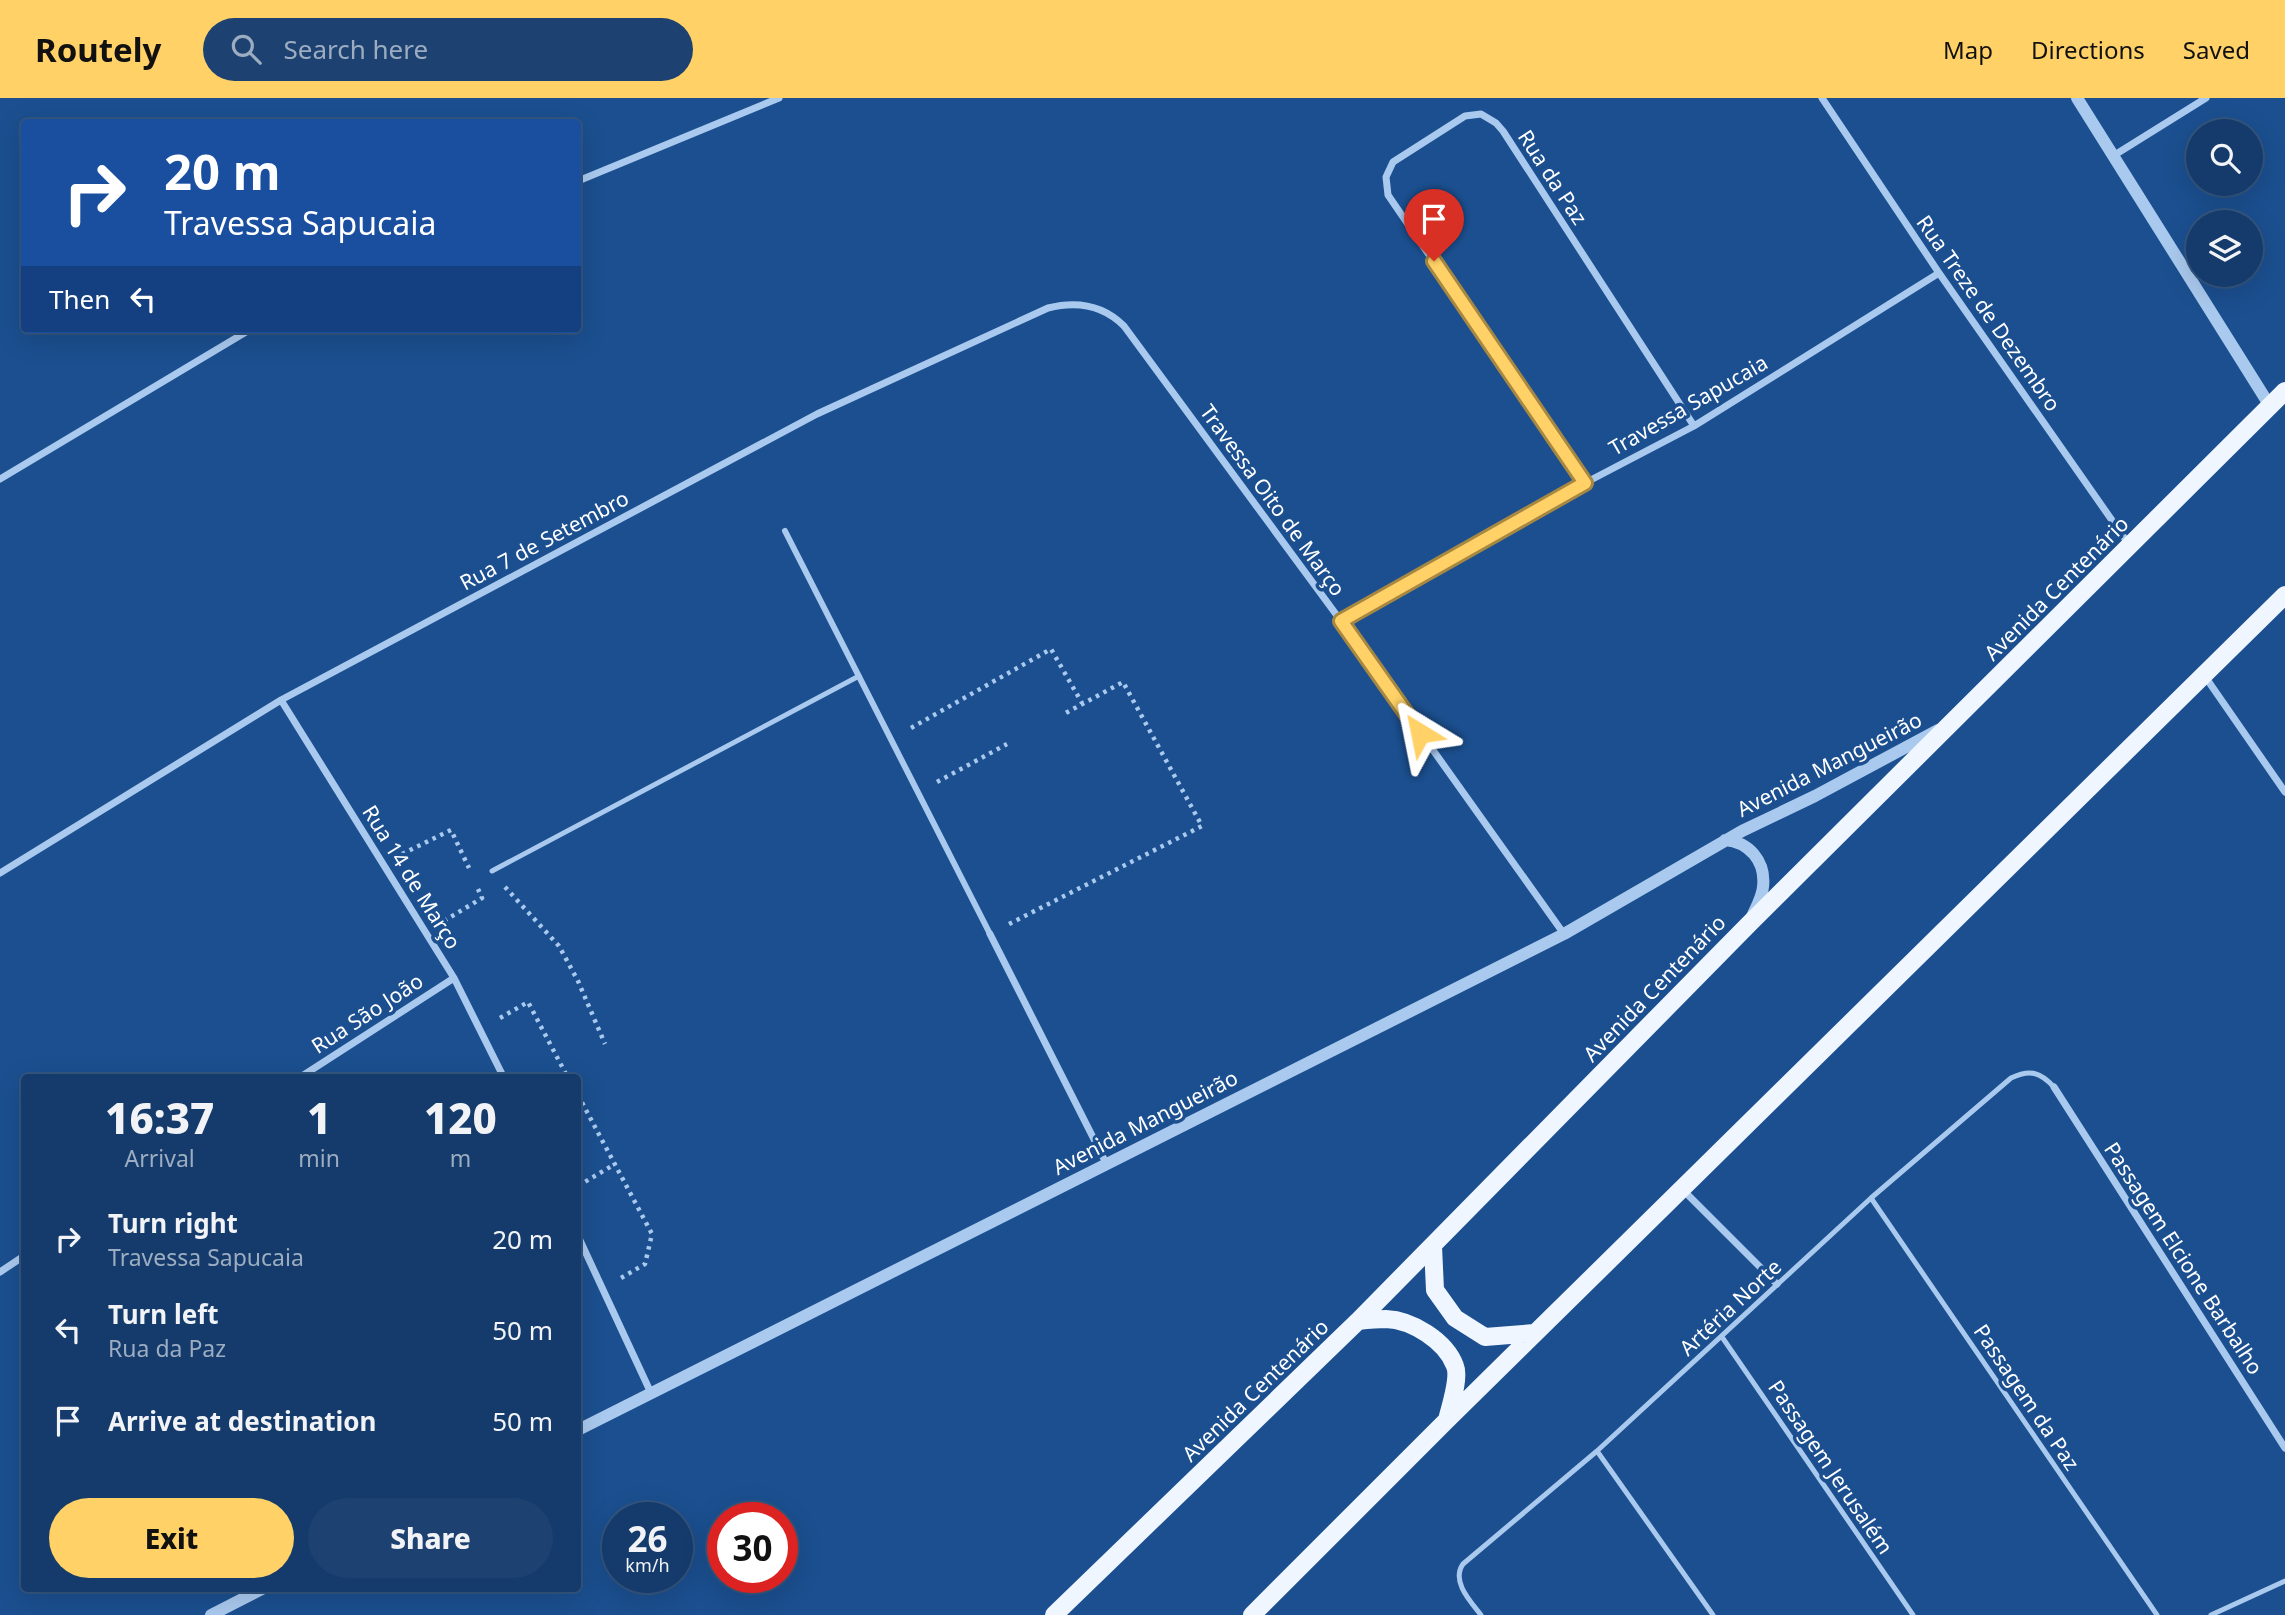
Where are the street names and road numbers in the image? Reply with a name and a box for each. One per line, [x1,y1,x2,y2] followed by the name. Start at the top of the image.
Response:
[1512,124,1594,230] street label: Rua da Paz
[1911,209,2067,417] street label: Rua Treze de Dezembro
[1604,348,1772,462] street label: Travessa Sapucaia
[1194,399,1352,601] street label: Travessa Oito de Março
[455,484,633,596] street label: Rua 7 de Setembro
[1978,510,2134,666] street label: Avenida Centenário
[1732,705,1926,823] street label: Avenida Mangueirão
[356,800,468,954] street label: Rua 14 de Março
[1577,909,1731,1067] street label: Avenida Centenário
[306,966,428,1060] street label: Rua São João
[1048,1063,1242,1181] street label: Avenida Mangueirão
[2098,1136,2270,1380] street label: Passagem Elcione Barbalho
[1673,1253,1787,1361] street label: Artéria Norte
[1176,1313,1334,1467] street label: Avenida Centenário
[1968,1318,2086,1476] street label: Passagem da Paz
[1762,1375,1900,1559] street label: Passagem Jerusalém

